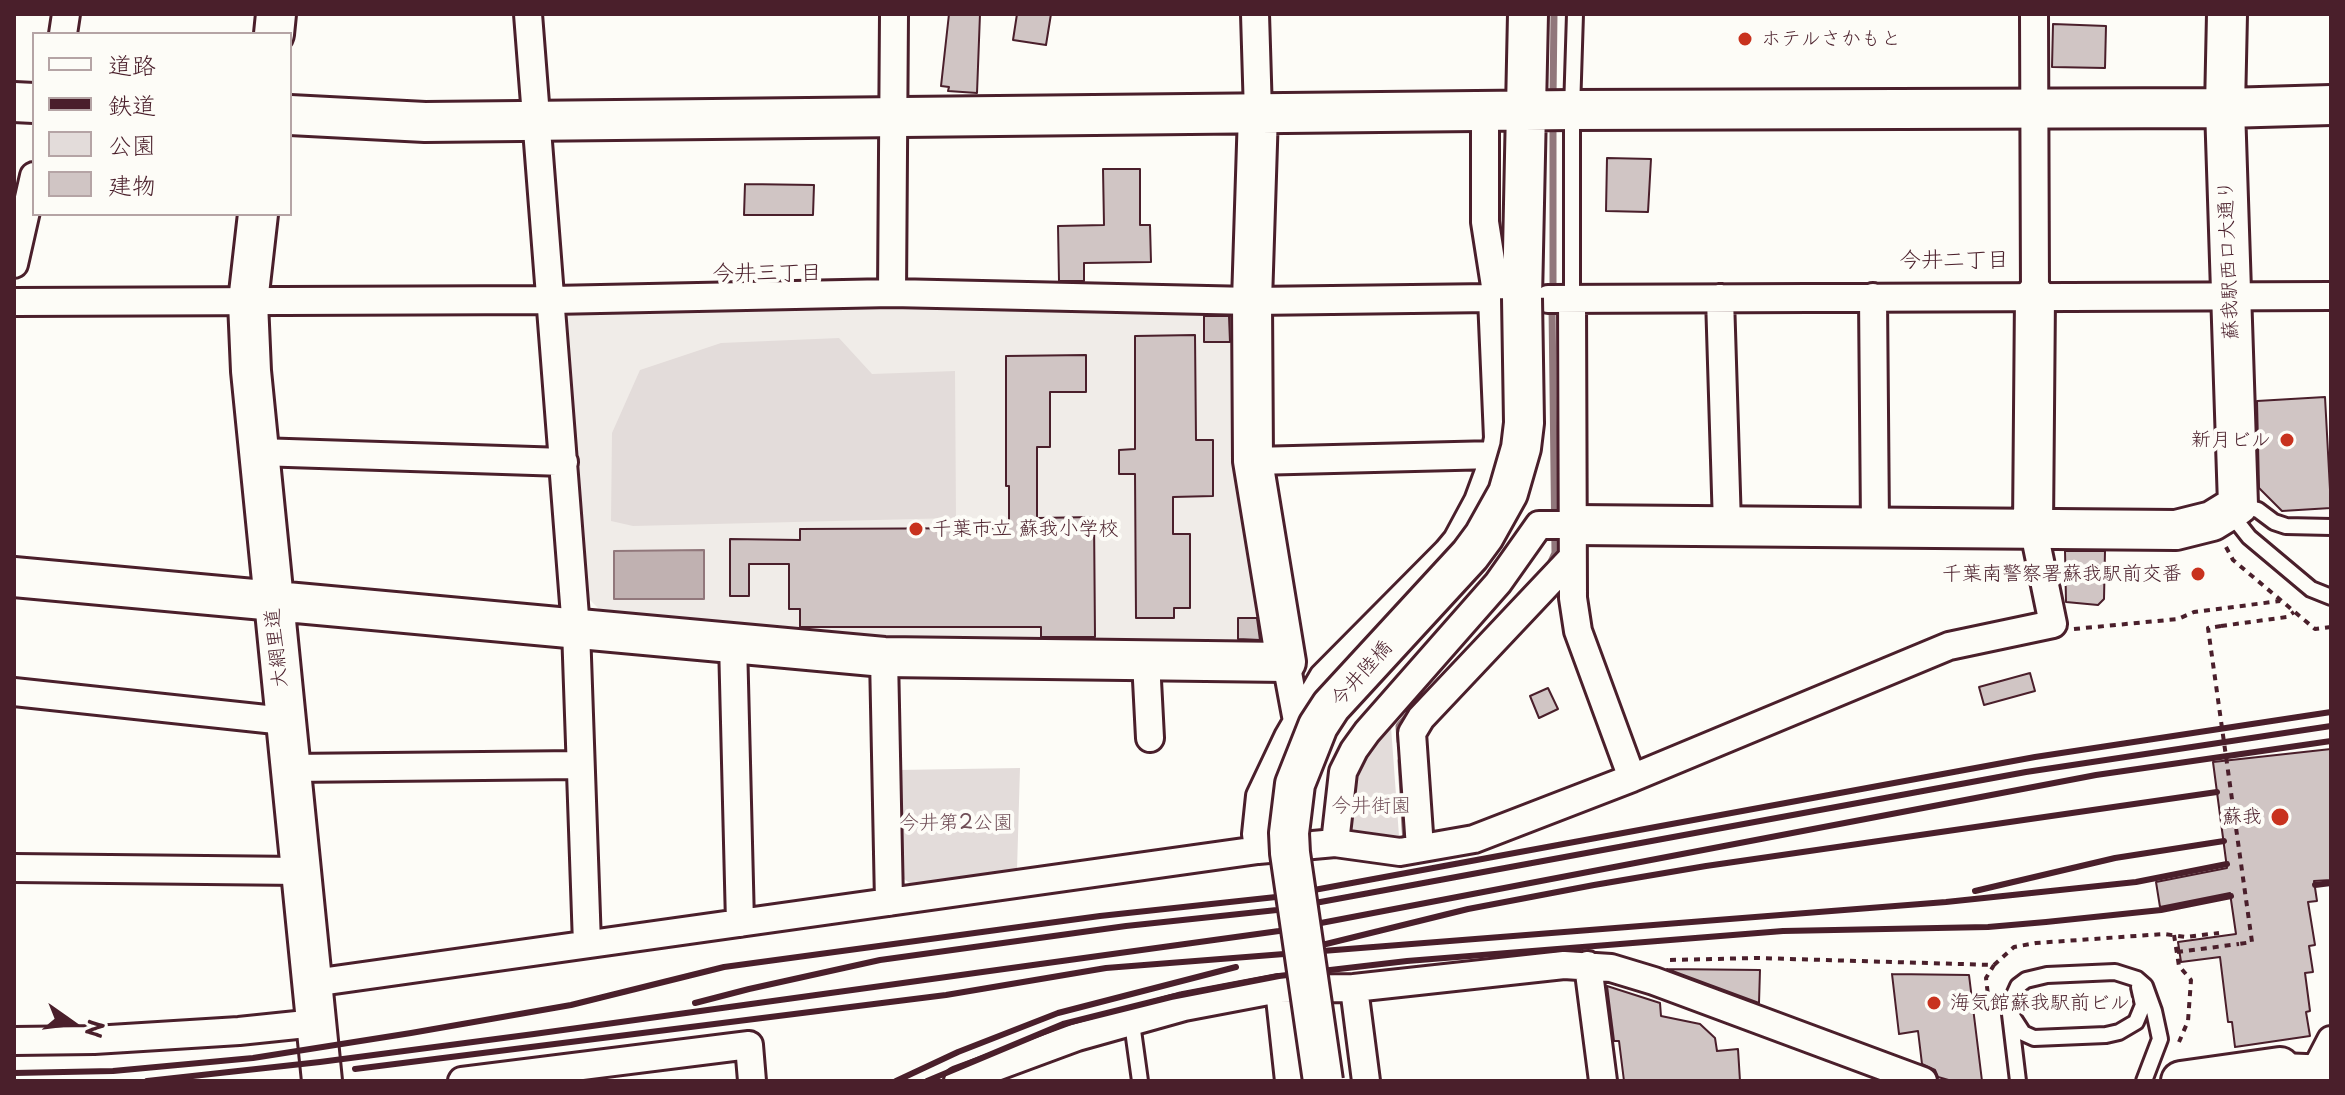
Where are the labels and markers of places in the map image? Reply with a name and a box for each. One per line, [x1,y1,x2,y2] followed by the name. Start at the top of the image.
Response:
[1761,27,1901,51] place label: ホテルさかもと
[1736,30,1754,48] marker: ホテルさかもと
[2191,428,2271,452] place label: 新月ビル
[2278,431,2296,449] marker: 新月ビル
[932,517,1118,541] place label: 千葉市立 蘇我小学校
[907,520,925,538] marker: 千葉市立 蘇我小学校
[1942,562,2182,586] place label: 千葉南警察署蘇我駅前交番
[2189,565,2207,583] marker: 千葉南警察署蘇我駅前交番
[2222,805,2262,829] place label: 蘇我
[2269,806,2291,828] marker: 蘇我
[1950,991,2130,1015] place label: 海気館蘇我駅前ビル
[1925,994,1943,1012] marker: 海気館蘇我駅前ビル

